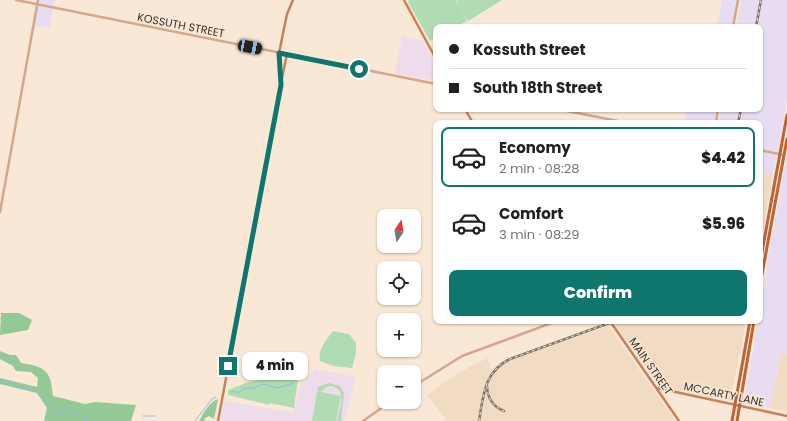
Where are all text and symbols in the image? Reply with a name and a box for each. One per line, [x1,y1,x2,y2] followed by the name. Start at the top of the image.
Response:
[136,9,226,41] street label: KOSSUTH STREET
[237,39,263,55] car
[473,39,586,60] text: Kossuth Street
[350,60,368,78] route start
[473,77,602,98] text: South 18th Street
[499,137,571,158] text: Economy
[451,139,487,175] icon: car
[701,147,745,168] text: $4.42
[499,159,579,178] text: 2 min · 08:28
[499,203,563,224] text: Comfort
[451,205,487,241] icon: car
[377,209,421,253] north arrow
[377,209,421,409] map controls
[702,213,745,234] text: $5.96
[499,225,580,244] text: 3 min · 08:29
[377,261,421,305] button: locate
[449,270,747,316] button: Confirm
[377,313,421,357] button: +
[625,334,677,398] street label: MAIN STREET
[242,352,308,380] callout: 4 min
[256,356,294,375] text: 4 min
[219,357,237,375] route end
[377,365,421,409] button: −
[683,378,765,410] street label: MCCARTY LANE

